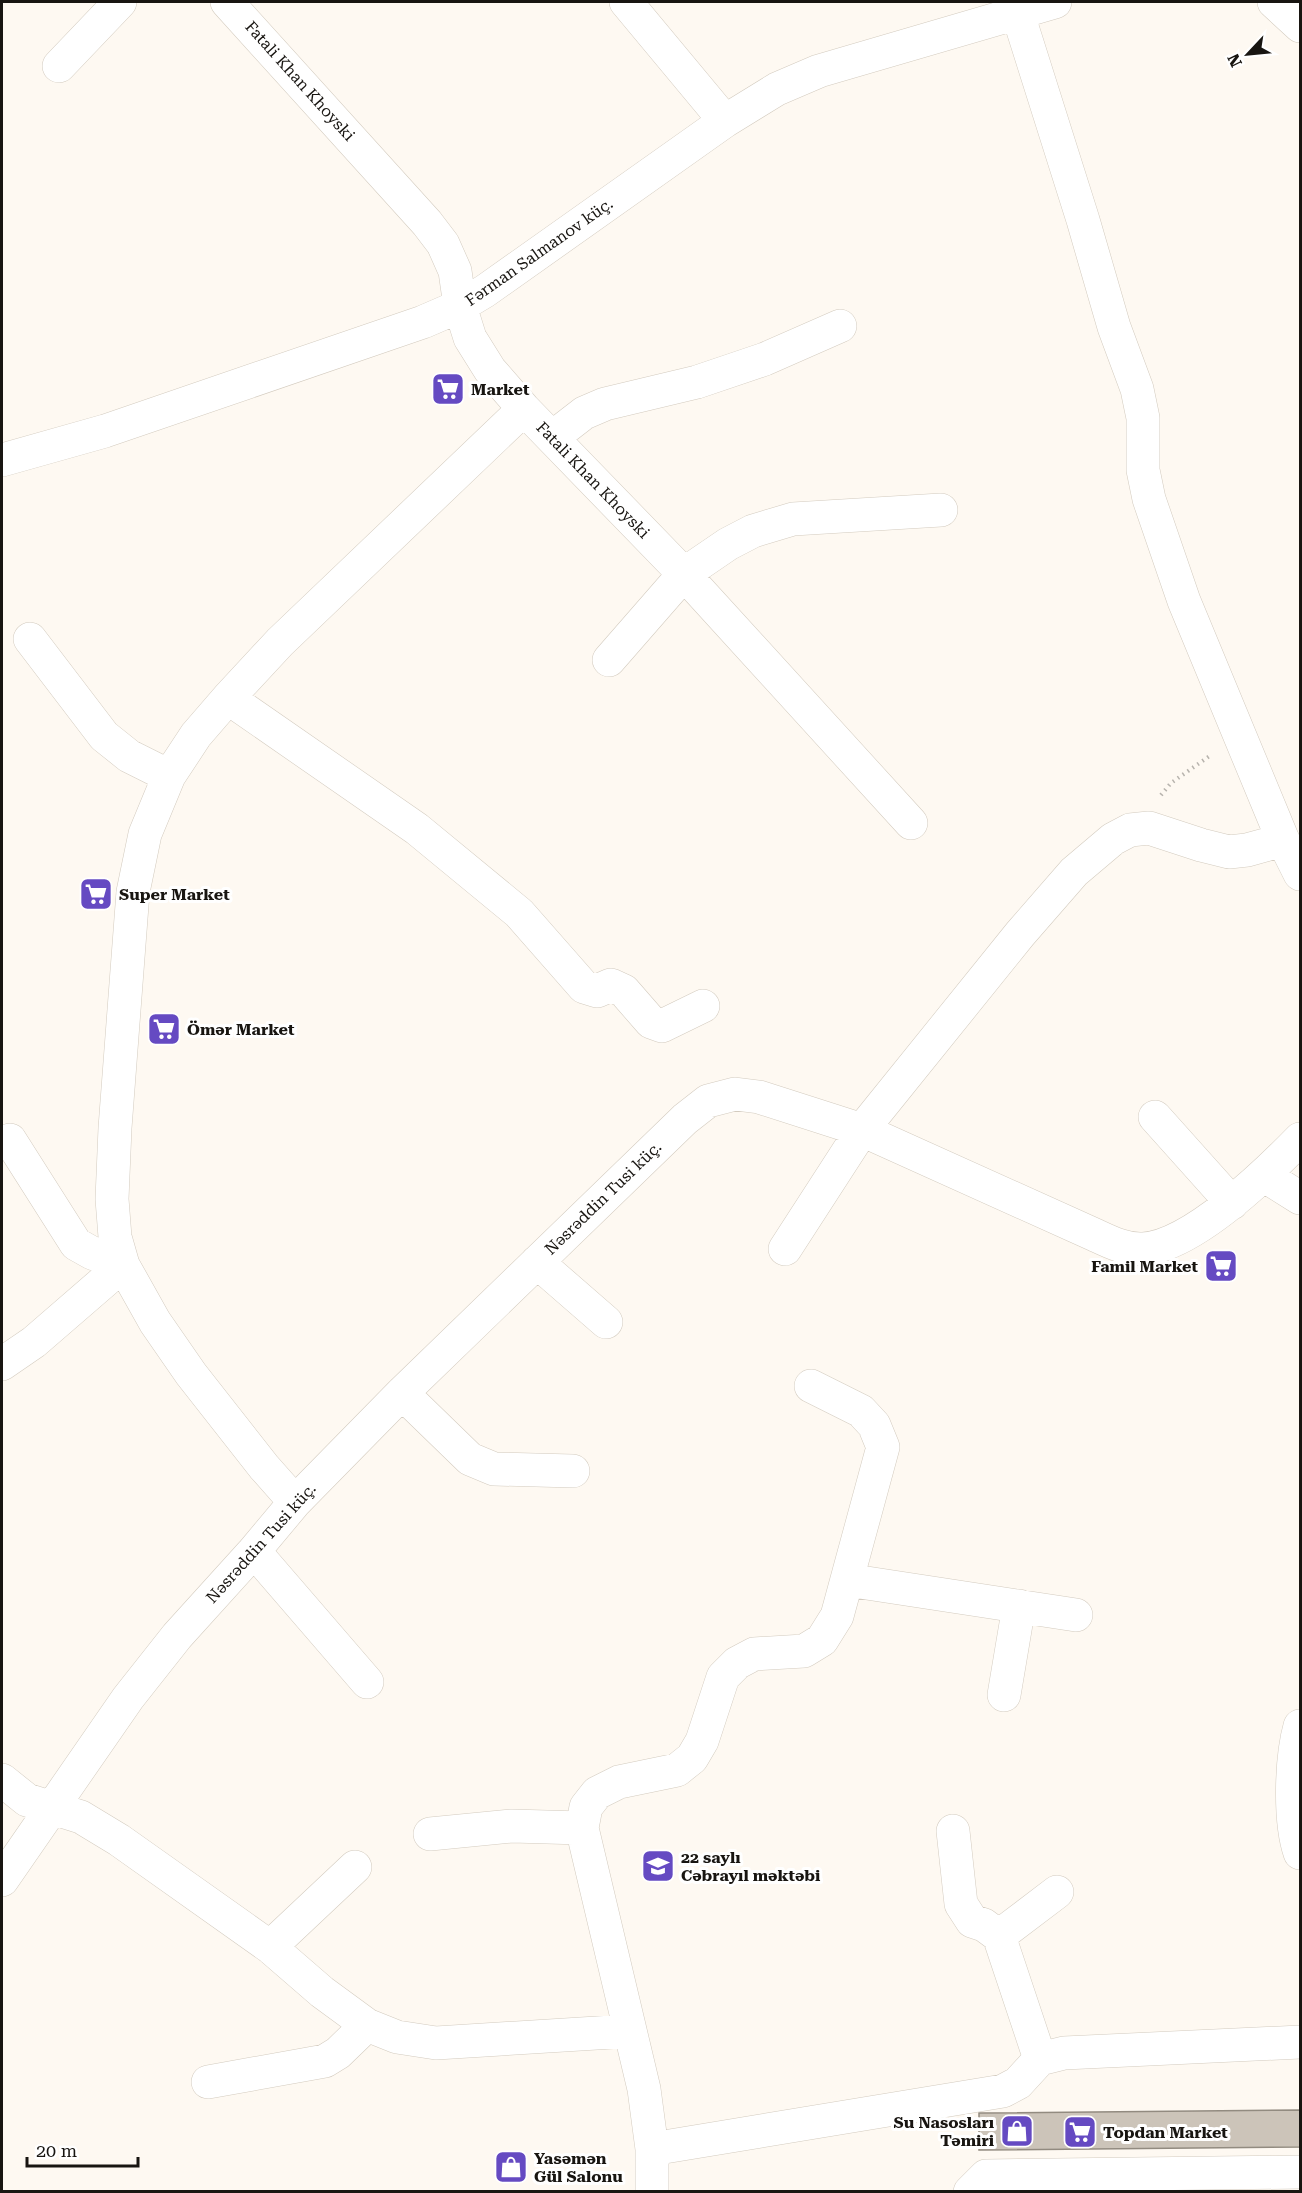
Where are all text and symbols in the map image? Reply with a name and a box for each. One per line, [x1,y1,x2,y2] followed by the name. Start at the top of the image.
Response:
[241,17,359,145] street label: Fatali Khan Khoyski
[1218,24,1278,84] north arrow
[1224,51,1246,70] text: N
[462,194,616,310] street label: Fərman Salmanov küç.
[430,371,466,407] supermarket icon: Market
[471,380,530,399] place label: Market
[532,418,654,542] street label: Fatali Khan Khoyski
[78,876,114,912] supermarket icon: Super Market
[119,885,230,904] place label: Super Market
[146,1011,182,1047] supermarket icon: Ömər Market
[187,1020,295,1039] place label: Ömər Market
[541,1137,665,1259] street label: Nəsrəddin Tusi küç.
[1203,1248,1239,1284] supermarket icon: Famil Market
[1091,1257,1198,1276] place label: Famil Market
[202,1479,320,1607] street label: Nəsrəddin Tusi küç.
[640,1848,676,1884] school or university icon: 22 saylı Cəbrayıl məktəbi
[681,1848,821,1885] place label: 22 saylı Cəbrayıl məktəbi
[894,2113,995,2150] place label: Su Nasosları Təmiri
[999,2113,1035,2149] shop icon: Su Nasosları Təmiri
[1062,2114,1098,2150] supermarket icon: Topdan Market
[1103,2123,1228,2142] place label: Topdan Market
[27,2130,138,2168] scale bar
[36,2140,77,2161] text: 20 m
[493,2149,529,2185] shop icon: Yasəmən Gül Salonu
[534,2149,623,2186] place label: Yasəmən Gül Salonu

